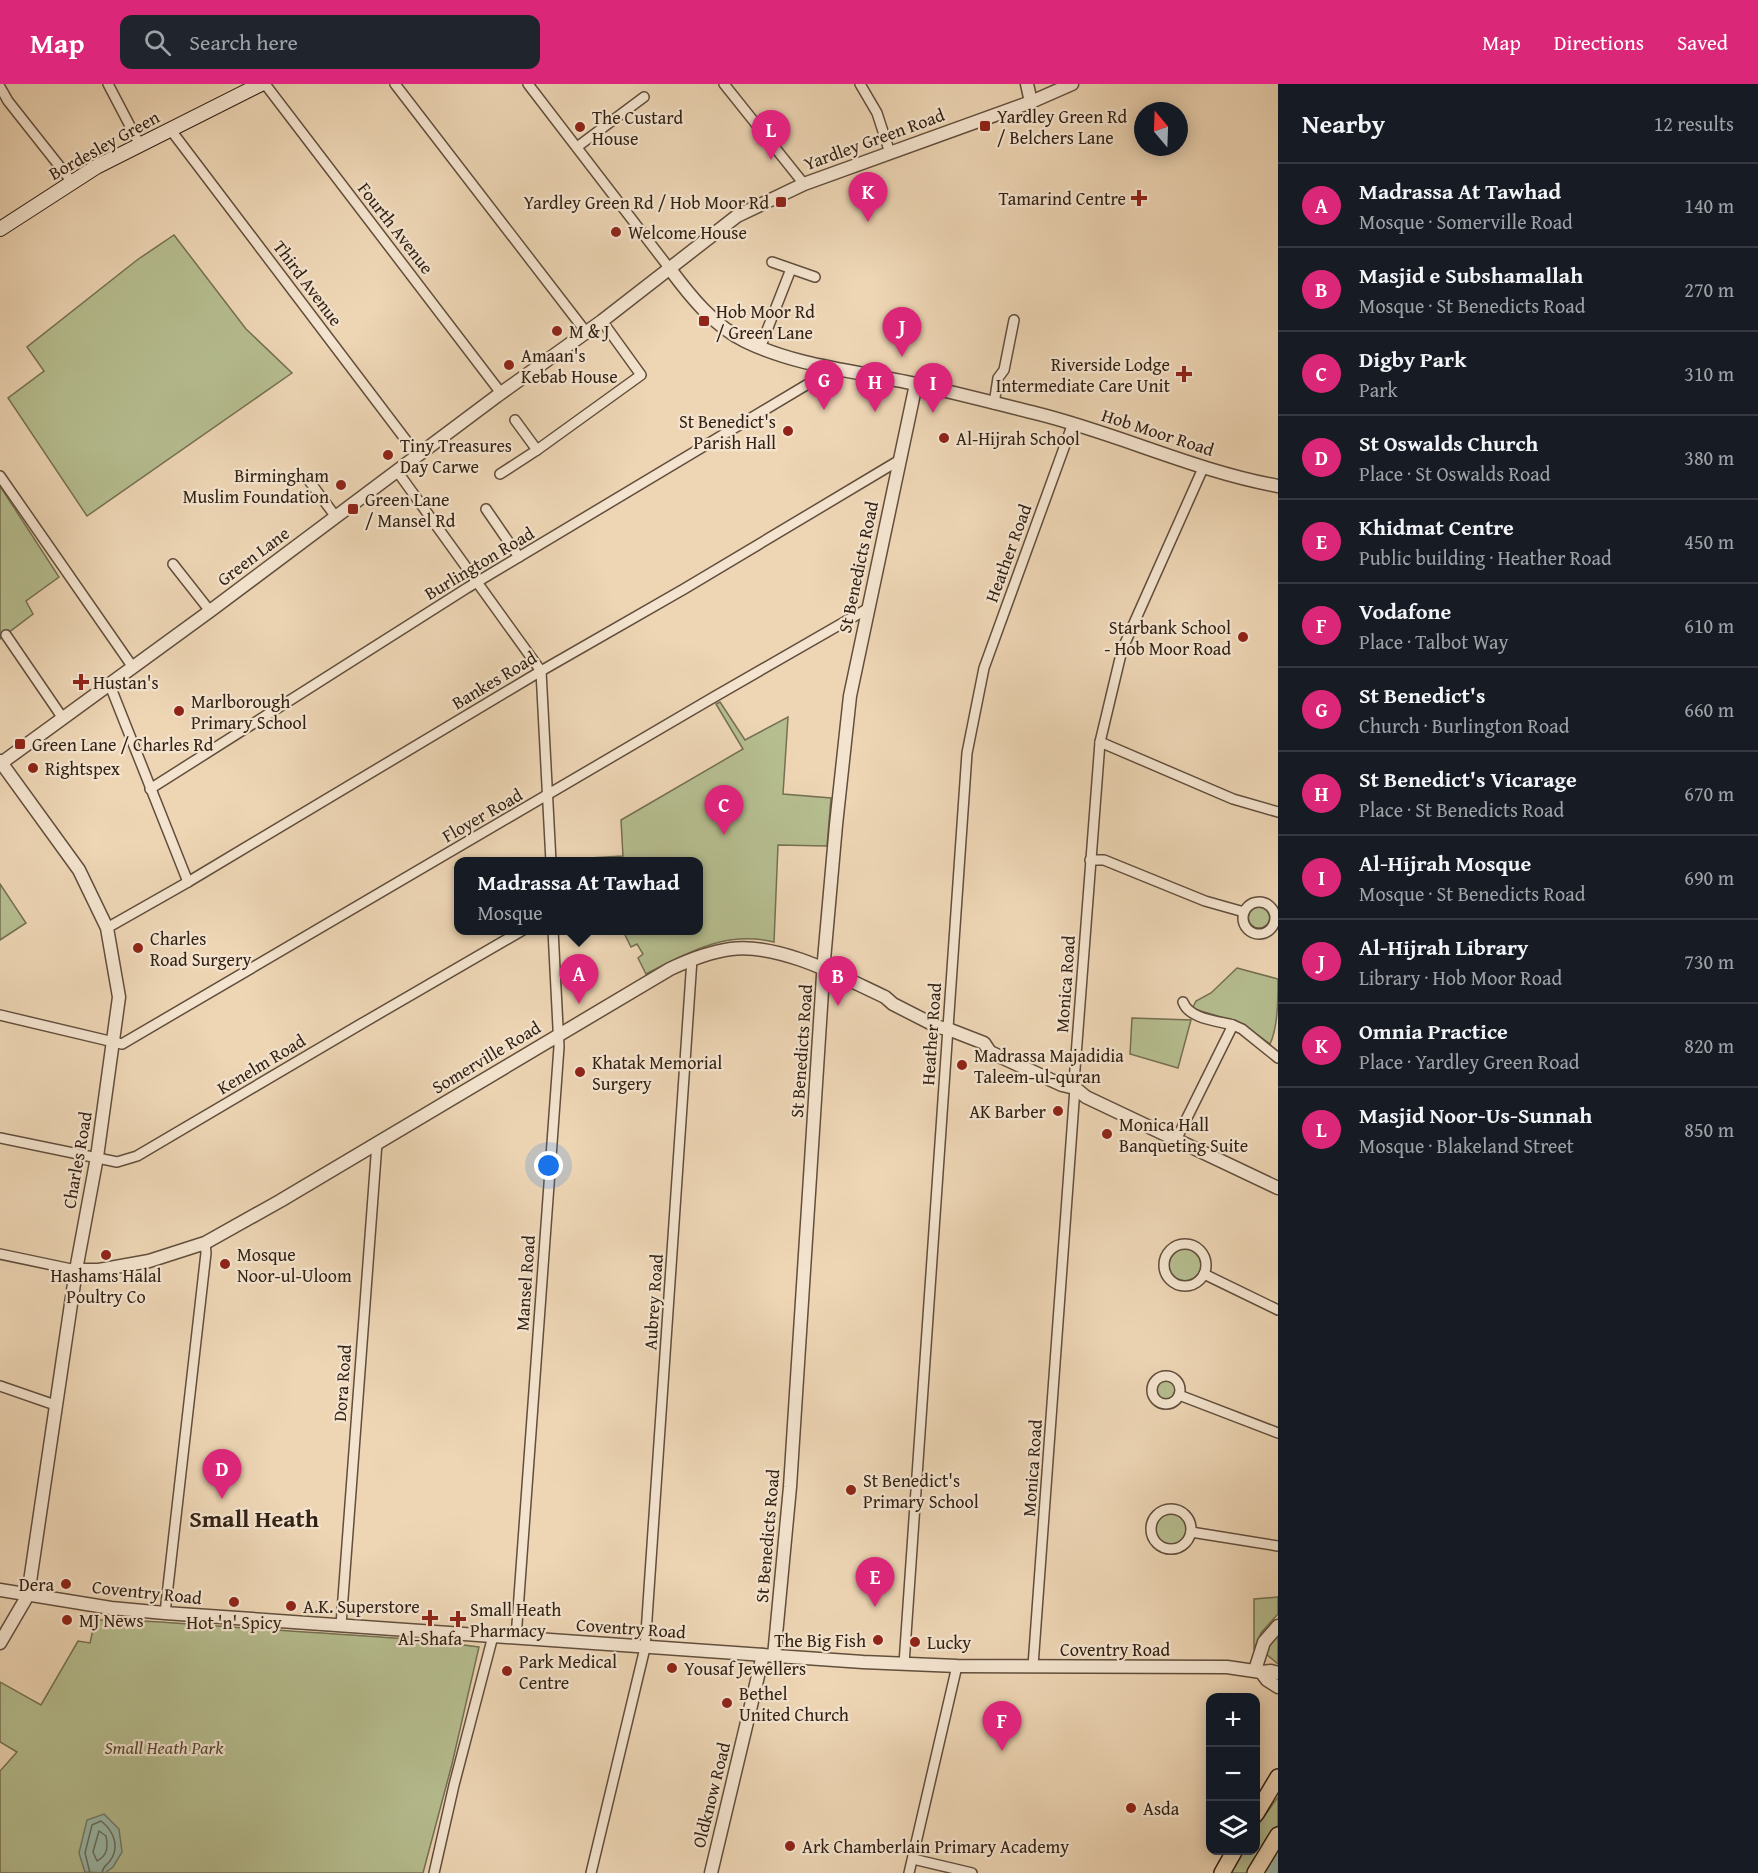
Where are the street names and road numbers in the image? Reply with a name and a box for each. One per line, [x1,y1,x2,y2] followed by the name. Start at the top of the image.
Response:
[800,101,948,177] street label: Yardley Green Road
[44,103,164,187] street label: Bordesley Green
[351,176,441,280] street label: Fourth Avenue
[267,234,349,332] street label: Third Avenue
[1098,401,1218,463] street label: Hob Moor Road
[831,498,885,635] street label: St Benedicts Road
[978,500,1038,606] street label: Heather Road
[419,519,539,606] street label: Burlington Road
[211,520,295,592] street label: Green Lane
[446,644,542,716] street label: Bankes Road
[437,781,528,849] street label: Floyer Road
[1048,934,1082,1033] street label: Monica Road
[914,981,948,1086] street label: Heather Road
[783,983,819,1119] street label: St Benedicts Road
[426,1014,546,1100] street label: Somerville Road
[212,1027,311,1101] street label: Kenelm Road
[55,1109,99,1211] street label: Charles Road
[508,1234,542,1332] street label: Mansel Road
[636,1253,670,1351] street label: Aubrey Road
[326,1343,358,1423] street label: Dora Road
[1015,1418,1049,1517] street label: Monica Road
[748,1468,786,1604] street label: St Benedicts Road
[91,1573,204,1611] street label: Coventry Road
[575,1611,687,1645] street label: Coventry Road
[1060,1636,1170,1663] street label: Coventry Road
[685,1739,737,1851] street label: Oldknow Road

